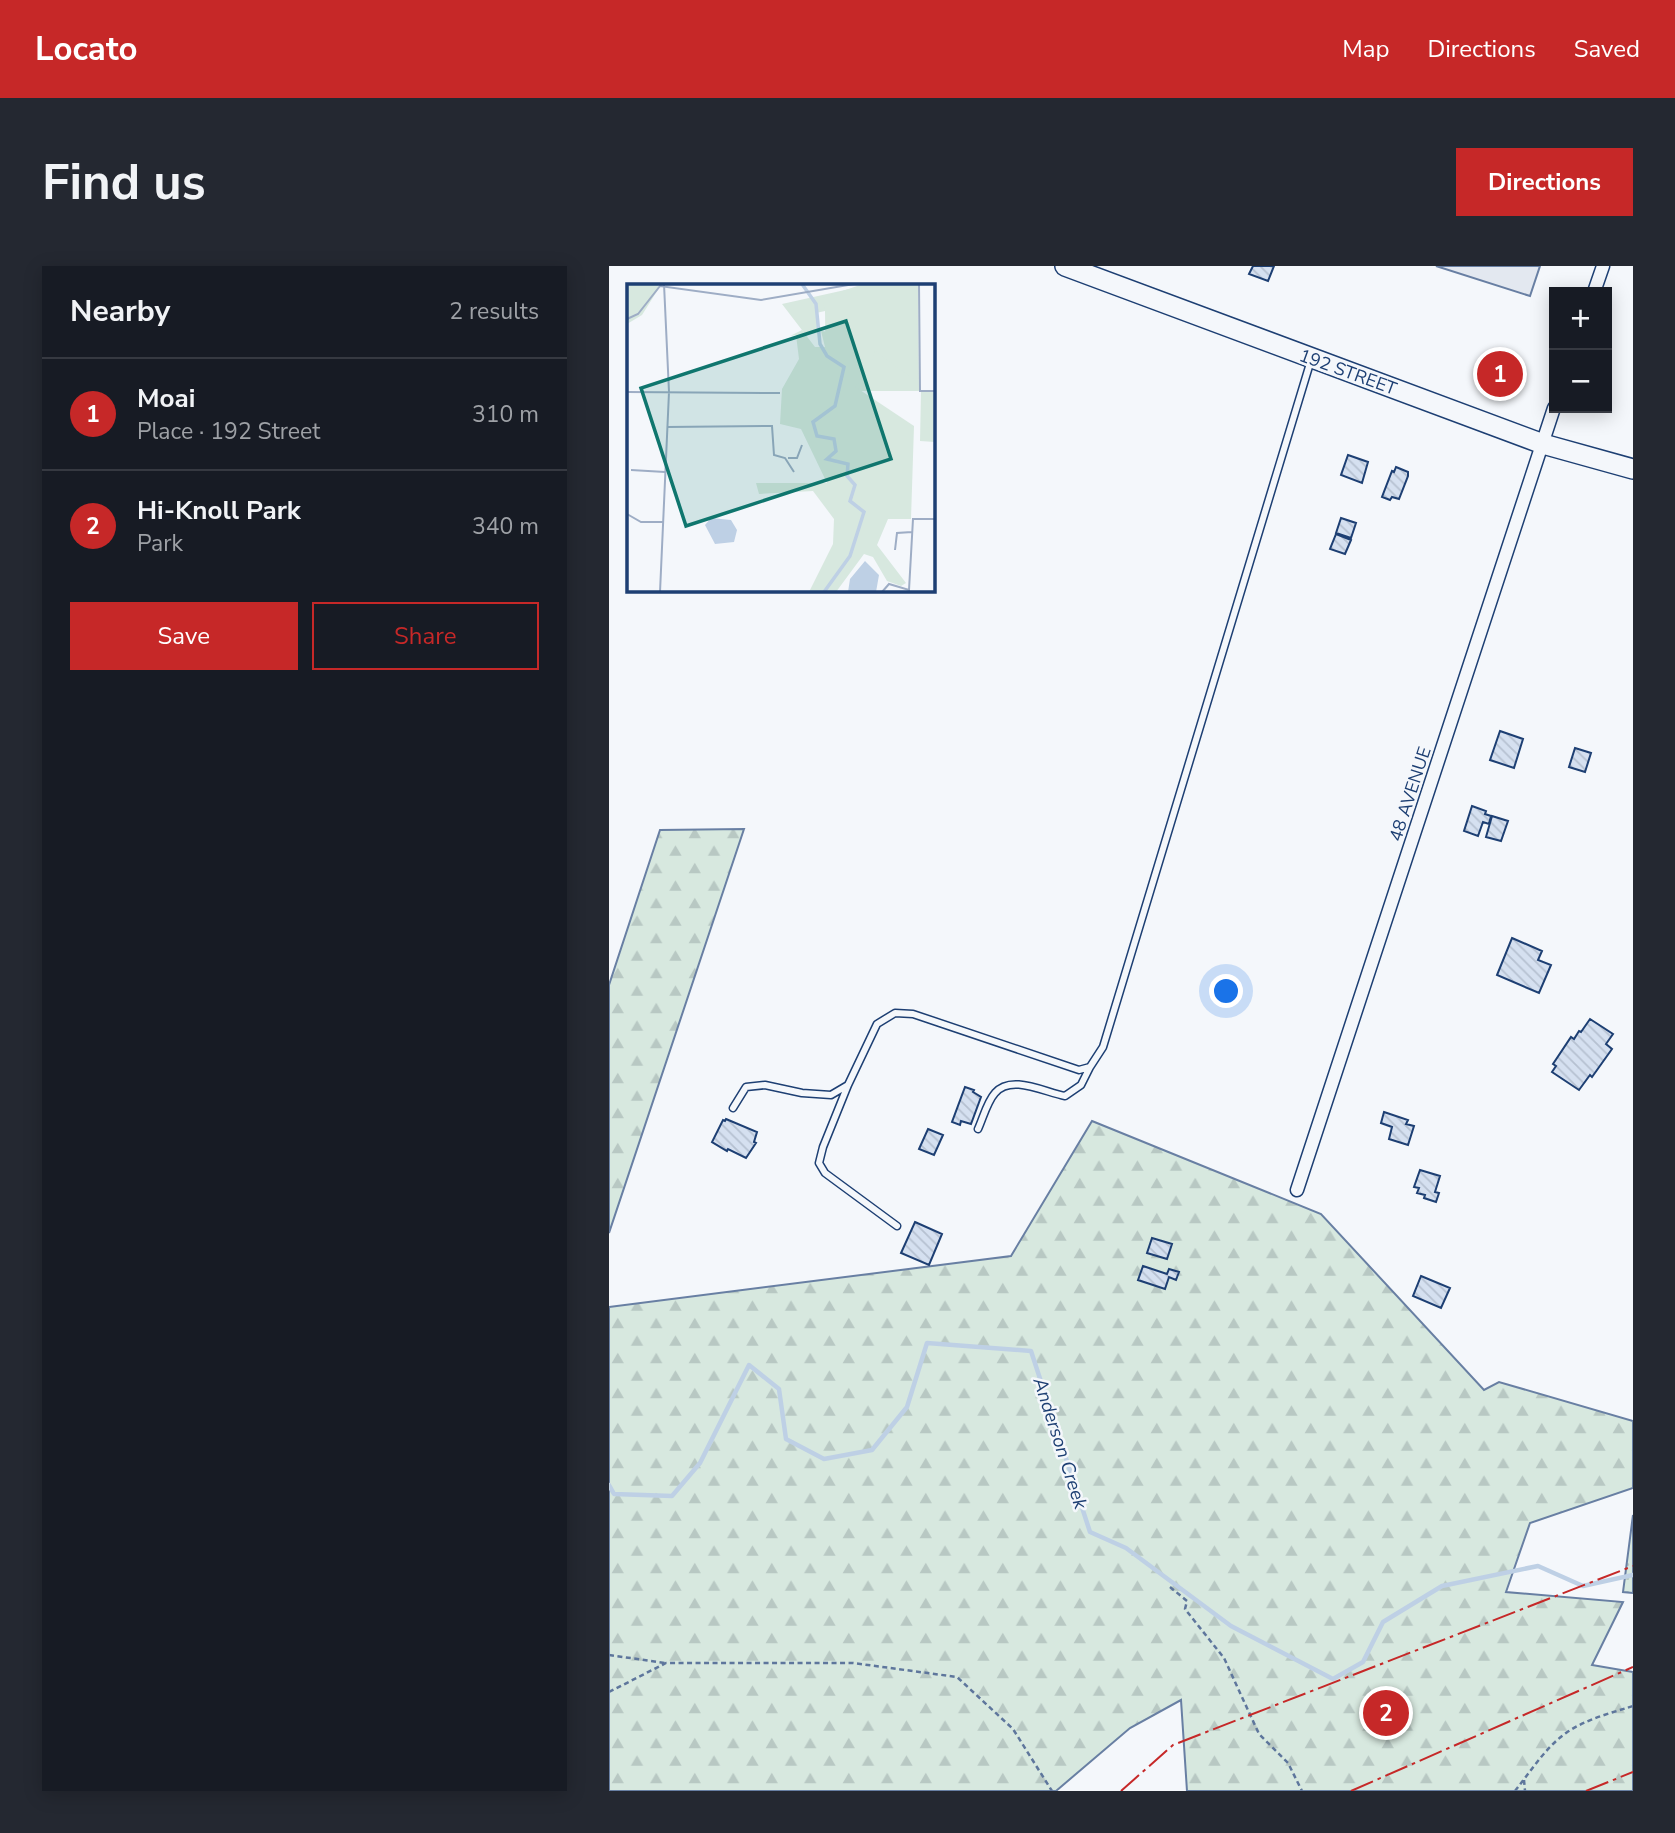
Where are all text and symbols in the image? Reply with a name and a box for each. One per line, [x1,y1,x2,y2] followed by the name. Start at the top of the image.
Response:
[35,27,137,72] text: Locato
[1342,33,1389,65] text: Map
[1427,33,1536,65] text: Directions
[1574,33,1640,65] text: Saved
[1456,148,1633,216] button: Directions
[42,149,206,216] text: Find us
[627,284,935,592] inset map
[1549,287,1612,413] map controls
[1549,287,1612,350] button: +
[70,291,170,332] text: Nearby
[449,296,539,327] text: 2 results
[1296,343,1400,401] street label: 192 STREET
[1477,348,1523,400] pin: 1
[1549,350,1612,413] button: −
[137,381,195,416] text: Moai
[86,399,100,430] text: 1
[472,399,539,430] text: 310 m
[137,416,320,447] text: Place · 192 Street
[137,493,301,528] text: Hi-Knoll Park
[86,511,100,542] text: 2
[472,511,539,542] text: 340 m
[137,528,183,559] text: Park
[70,602,298,670] button: Save
[312,602,539,670] button: Share
[1383,744,1437,844] street label: 48 AVENUE
[1209,974,1243,1008] your location
[1026,1373,1094,1513] water label: Anderson Creek
[1363,1687,1409,1739] pin: 2

